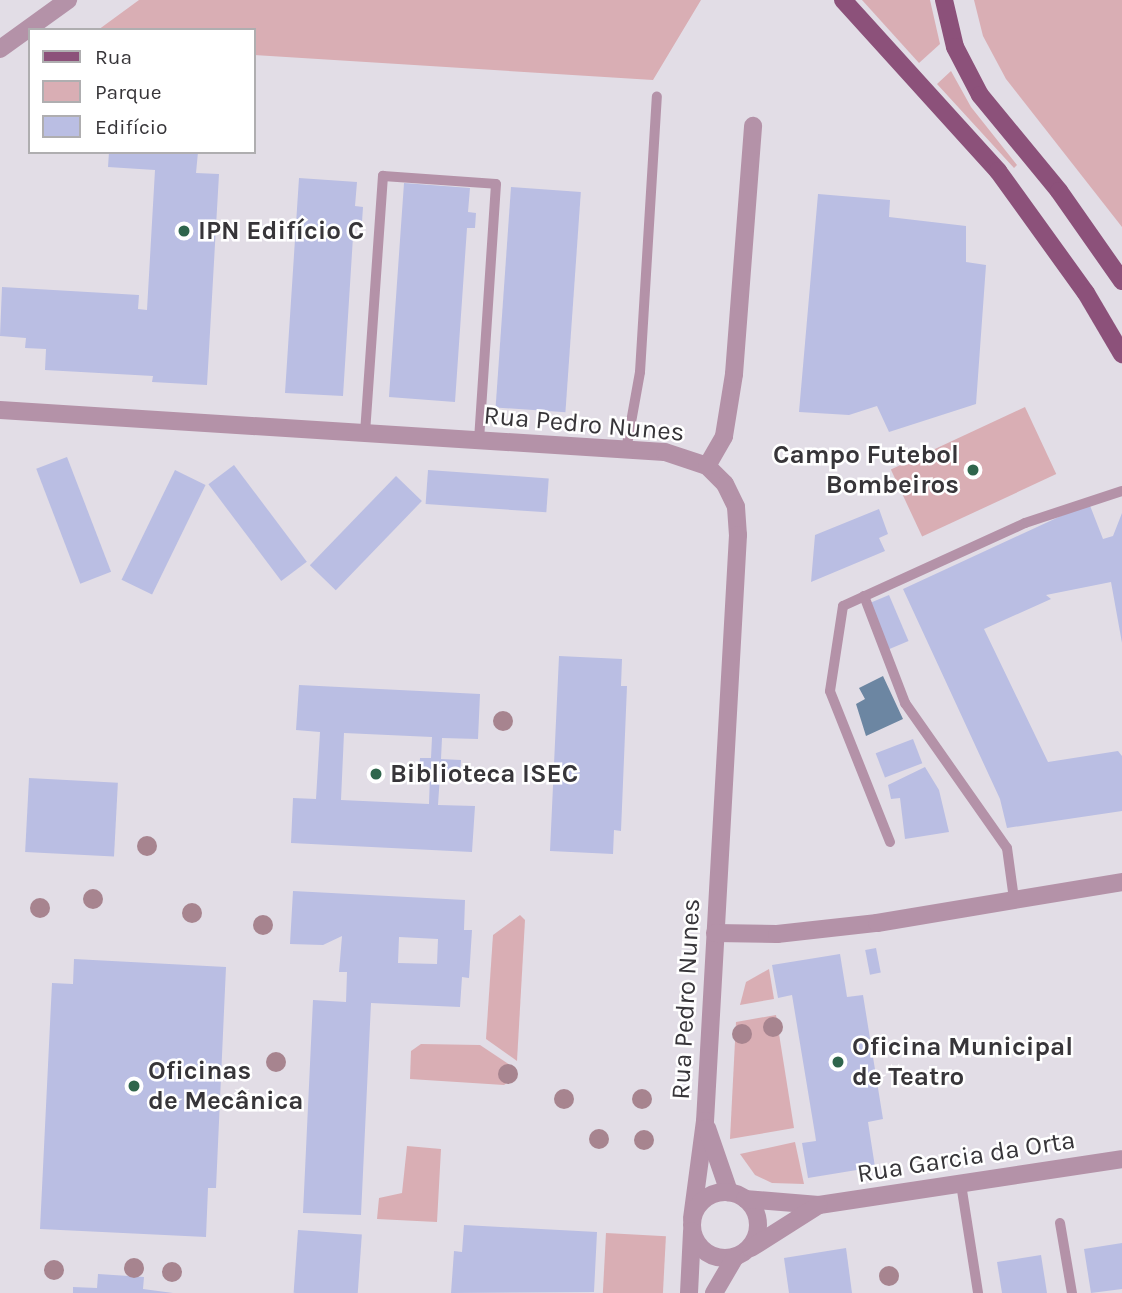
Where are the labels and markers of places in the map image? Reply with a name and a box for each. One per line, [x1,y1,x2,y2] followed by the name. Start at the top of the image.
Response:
[198,215,364,247] place label: IPN Edifício C
[176,223,192,239] marker: IPN Edifício C
[773,439,959,500] place label: Campo Futebol Bombeiros
[965,462,981,478] marker: Campo Futebol Bombeiros
[390,758,578,790] place label: Biblioteca ISEC
[368,766,384,782] marker: Biblioteca ISEC
[852,1031,1073,1092] place label: Oficina Municipal de Teatro
[830,1054,846,1070] marker: Oficina Municipal de Teatro
[148,1055,304,1116] place label: Oficinas de Mecânica
[126,1078,142,1094] marker: Oficinas de Mecânica

